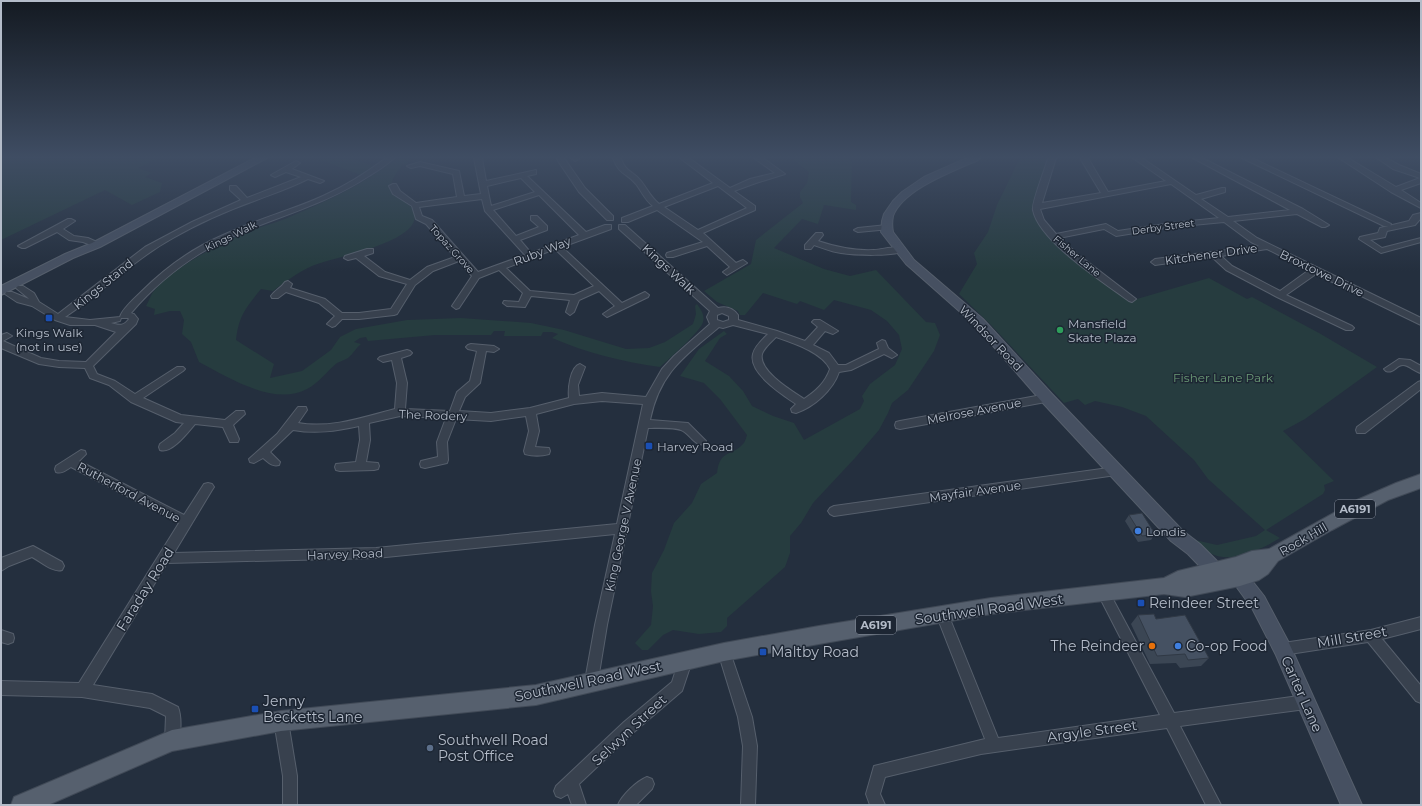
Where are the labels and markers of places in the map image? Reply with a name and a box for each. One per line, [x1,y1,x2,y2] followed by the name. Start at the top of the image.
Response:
[44,313,54,323] marker: Kings Walk (not in use)
[1068,316,1137,345] place label: Mansfield Skate Plaza
[15,325,83,354] place label: Kings Walk (not in use)
[1055,325,1065,335] marker: Mansfield Skate Plaza
[657,439,733,454] place label: Harvey Road
[644,441,654,451] marker: Harvey Road
[1146,524,1186,539] place label: Londis
[1133,526,1143,536] marker: Londis
[1149,594,1259,612] place label: Reindeer Street
[1136,598,1146,608] marker: Reindeer Street
[1051,637,1144,655] place label: The Reindeer
[1186,637,1268,655] place label: Co-op Food
[1147,641,1157,651] marker: The Reindeer
[1173,641,1183,651] marker: Co-op Food
[771,643,859,661] place label: Maltby Road
[758,647,768,657] marker: Maltby Road
[262,692,362,726] place label: Jenny Becketts Lane
[250,704,260,714] marker: Jenny Becketts Lane
[438,731,548,765] place label: Southwell Road Post Office
[425,743,435,753] marker: Southwell Road Post Office

